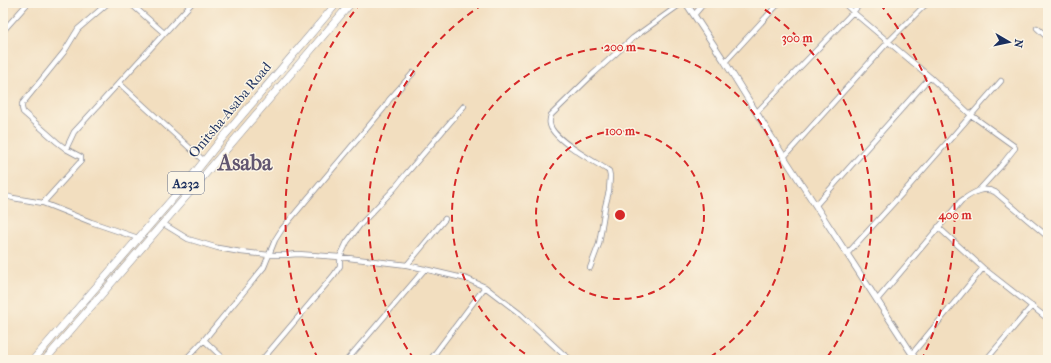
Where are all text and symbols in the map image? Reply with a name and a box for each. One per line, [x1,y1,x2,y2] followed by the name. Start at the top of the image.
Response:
[989,22,1029,62] north arrow
[782,31,813,46] text: 300 m
[1011,38,1025,49] text: N
[604,40,637,54] text: 200 m
[185,58,275,161] street label: Onitsha-Asaba Road
[605,124,636,138] text: 100 m
[216,150,273,176] district label: Asaba
[168,172,204,194] road number: A232
[613,208,627,222] centre of rings
[938,208,972,223] text: 400 m

